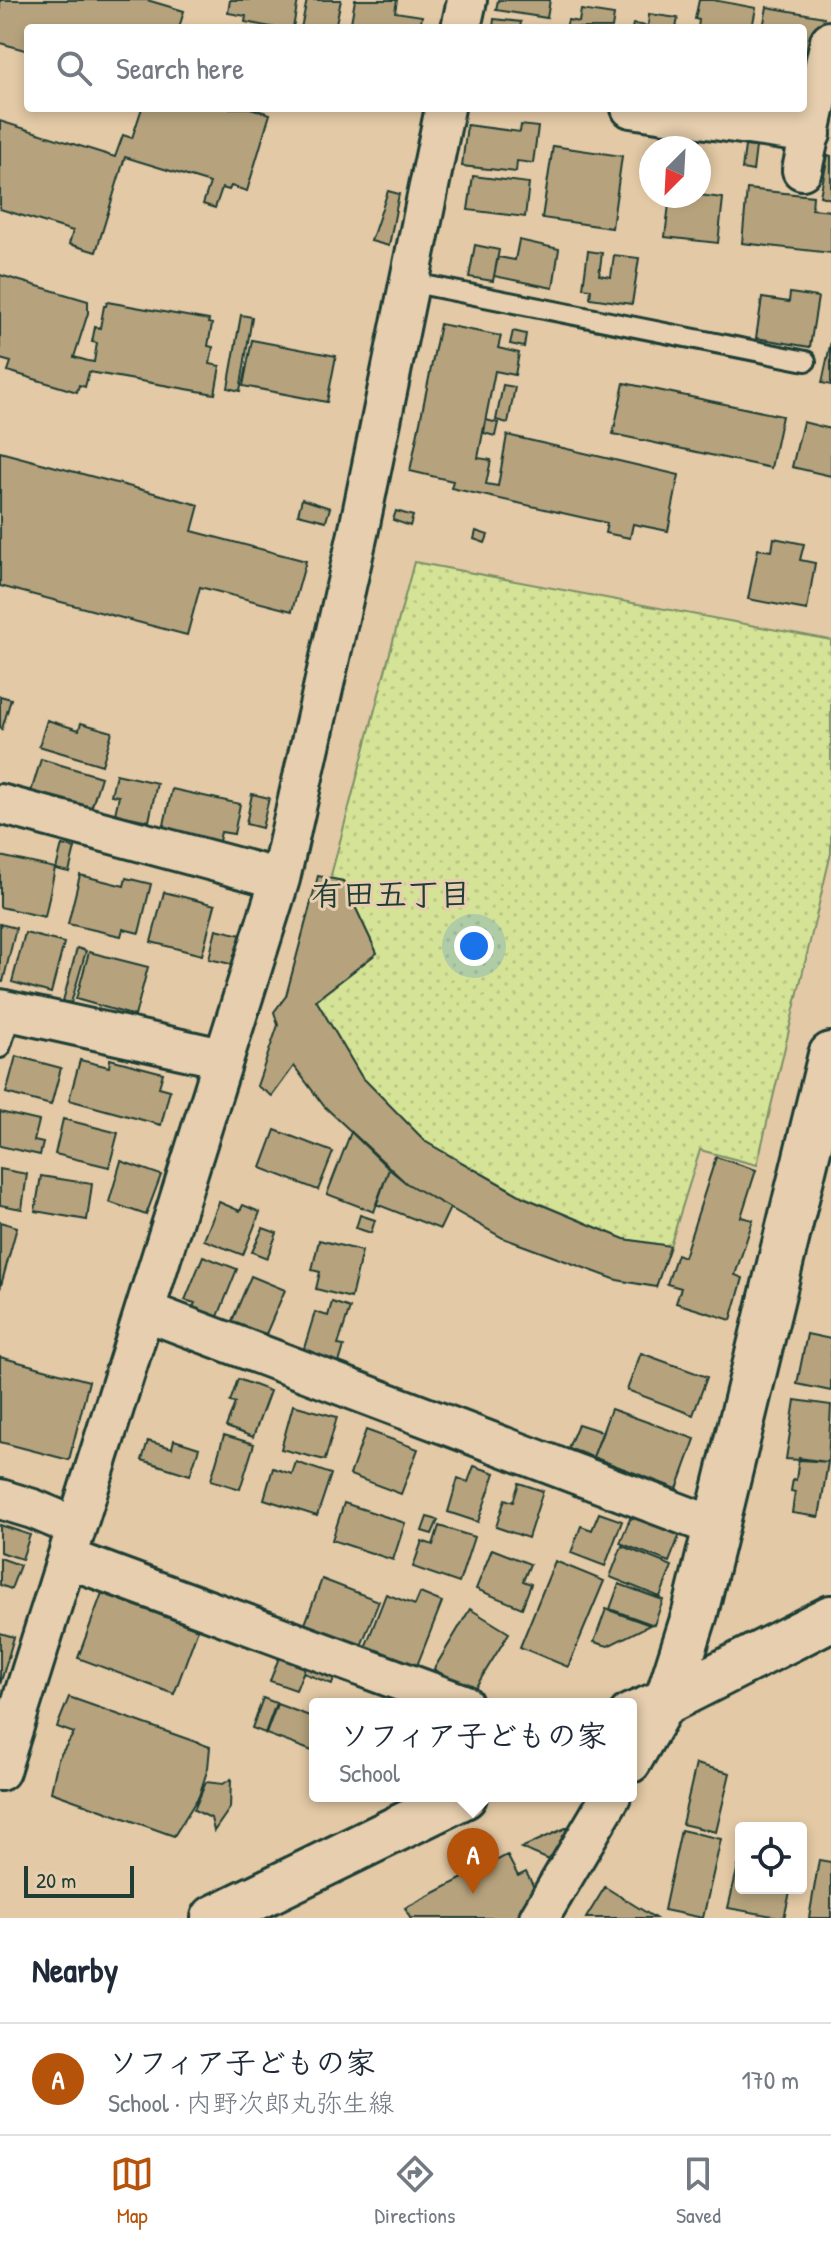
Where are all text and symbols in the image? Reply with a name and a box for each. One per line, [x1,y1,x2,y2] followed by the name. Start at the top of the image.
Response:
[24,24,807,112] search box
[52,46,96,90] icon: search
[116,48,244,88] text: Search here
[639,136,711,208] north arrow
[311,872,471,915] district label: 有田五丁目
[454,926,494,966] your location
[309,1698,637,1802] popup
[339,1715,607,1755] text: ソフィア子どもの家
[339,1755,400,1790] text: School
[735,1822,807,1894] map controls
[735,1822,807,1894] button: locate
[447,1828,499,1894] pin: A
[24,1862,134,1898] scale bar
[36,1865,76,1895] text: 20 m
[32,1947,118,1993] text: Nearby
[108,2042,376,2082] text: ソフィア子どもの家
[52,2062,64,2097] text: A
[741,2062,799,2097] text: 170 m
[108,2085,394,2120] text: School · 内野次郎丸弥生線
[110,2152,154,2230] tab: Map
[375,2152,456,2230] tab: Directions
[676,2152,721,2230] tab: Saved

